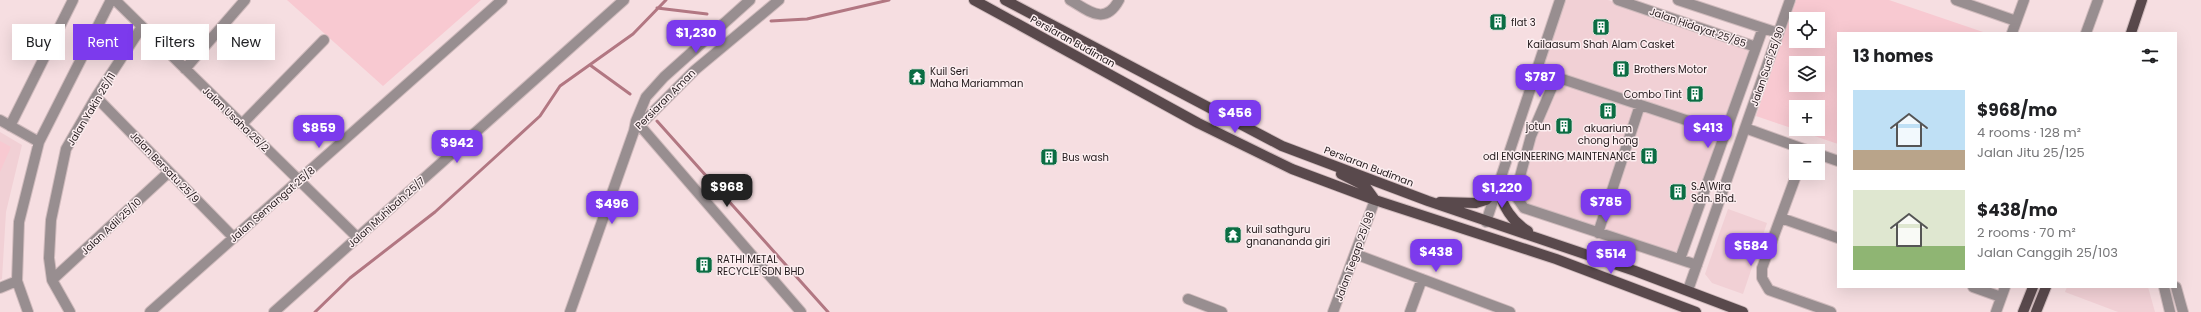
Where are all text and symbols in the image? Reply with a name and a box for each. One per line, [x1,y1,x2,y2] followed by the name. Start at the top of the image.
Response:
[1647,4,1748,51] street label: Jalan Hidayat 25/85
[1028,12,1118,71] street label: Persiaran Budiman
[1488,12,1508,32] building icon: flat 3
[1789,12,1825,180] map controls
[1789,12,1825,48] button: locate
[1511,15,1536,30] place label: flat 3
[1591,17,1611,37] building icon: Kailaasum Shah Alam Casket
[663,20,729,54] pin: $1,230
[676,23,716,42] text: $1,230
[12,24,65,60] chip: Buy
[73,24,133,60] chip: Rent
[141,24,209,60] chip: Filters
[217,24,275,60] chip: New
[1747,24,1788,108] street label: Jalan Suci 25/90
[1527,37,1675,52] place label: Kailaasum Shah Alam Casket
[1853,44,1934,68] text: 13 homes
[2139,45,2161,67] icon: filters
[1789,56,1825,92] button: layers
[1611,59,1631,79] building icon: Brothers Motor
[1634,62,1707,77] place label: Brothers Motor
[930,64,1023,91] place label: Kuil Seri Maha Mariamman
[1516,64,1564,98] pin: $787
[632,66,699,133] street label: Persiaran Aman
[907,67,927,87] temple icon: Kuil Seri Maha Mariamman
[1525,67,1555,86] text: $787
[64,70,119,149] street label: Jalan Yakin 25/11
[199,84,272,155] street label: Jalan Usaha 25/2
[1685,84,1705,104] building icon: Combo Tint
[1624,87,1682,102] place label: Combo Tint
[1977,98,2057,122] text: $968/mo
[1211,100,1259,134] pin: $456
[1789,100,1825,136] button: +
[1598,101,1618,121] building icon: akuarium chong hong
[1218,103,1252,122] text: $456
[1885,106,1933,154] icon: home
[295,115,343,149] pin: $859
[1684,115,1732,149] pin: $413
[1554,116,1574,136] building icon: jotun
[302,118,336,137] text: $859
[1693,118,1723,137] text: $413
[1525,119,1551,134] place label: jotun
[1578,121,1638,148] place label: akuarium chong hong
[1977,123,2081,142] text: 4 rooms · 128 m²
[127,128,203,206] street label: Jalan Bersatu 25/9
[433,130,481,164] pin: $942
[441,133,473,152] text: $942
[1322,142,1416,190] street label: Persiaran Budiman
[1977,143,2085,162] text: Jalan Jitu 25/125
[1789,144,1825,180] button: −
[1639,146,1659,166] building icon: odI ENGINEERING MAINTENANCE
[1039,147,1059,167] building icon: Bus wash
[1483,149,1636,164] place label: odI ENGINEERING MAINTENANCE
[1062,150,1109,165] place label: Bus wash
[226,163,318,246] street label: Jalan Semangat 25/8
[345,173,429,251] street label: Jalan Muhibah 25/7
[703,174,751,208] pin: $968
[1469,175,1535,209] pin: $1,220
[710,177,744,196] text: $968
[1482,178,1522,197] text: $1,220
[1691,179,1736,206] place label: S.A Wira Sdn. Bhd.
[1668,182,1688,202] building icon: S.A Wira Sdn. Bhd.
[1582,189,1630,223] pin: $785
[588,191,636,225] pin: $496
[1590,192,1622,211] text: $785
[78,194,145,258] street label: Jalan Adil 25/10
[595,194,629,213] text: $496
[1977,198,2058,222] text: $438/mo
[1885,206,1933,254] icon: home
[1331,209,1378,303] street label: Jalan Tegap 25/98
[1246,222,1330,249] place label: kuil sathguru gnanananda giri
[1977,223,2076,242] text: 2 rooms · 70 m²
[1223,225,1243,245] temple icon: kuil sathguru gnanananda giri
[1727,233,1775,267] pin: $584
[1734,236,1768,255] text: $584
[1412,239,1460,273] pin: $438
[1587,241,1635,275] pin: $514
[1419,242,1453,261] text: $438
[1977,243,2118,262] text: Jalan Canggih 25/103
[1596,244,1626,263] text: $514
[717,252,804,279] place label: RATHI METAL RECYCLE SDN BHD
[694,255,714,275] building icon: RATHI METAL RECYCLE SDN BHD

